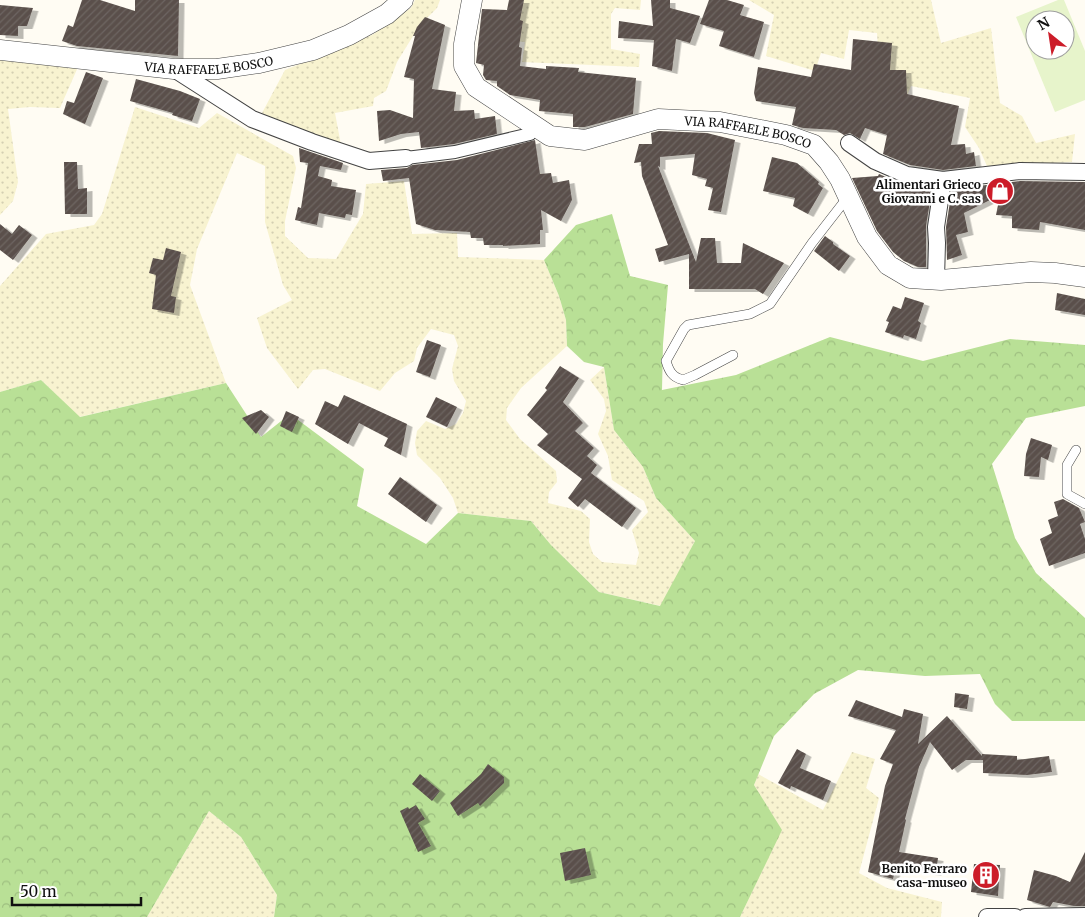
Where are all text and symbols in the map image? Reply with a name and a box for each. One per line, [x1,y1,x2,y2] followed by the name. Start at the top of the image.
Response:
[1025,10,1075,60] north arrow
[1034,13,1053,34] text: N
[143,52,275,77] street label: VIA RAFFAELE BOSCO
[683,113,814,151] street label: VIA RAFFAELE BOSCO
[985,176,1015,206] shop icon: Alimentari Grieco Giovanni e C. sas
[875,177,981,206] place label: Alimentari Grieco Giovanni e C. sas
[971,860,1001,890] building icon: Benito Ferraro casa-museo
[881,861,967,890] place label: Benito Ferraro casa-museo
[12,874,141,906] scale bar
[20,882,57,901] text: 50 m

